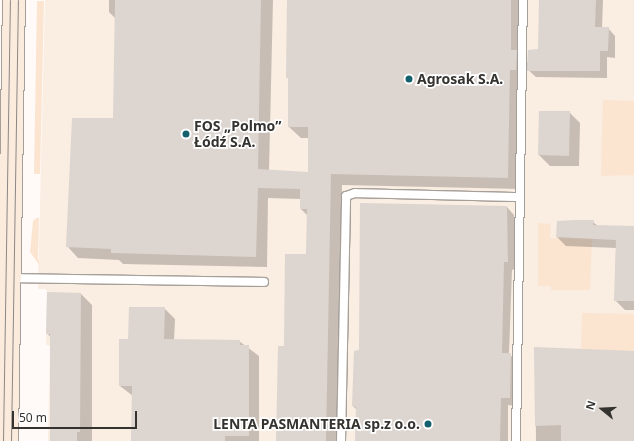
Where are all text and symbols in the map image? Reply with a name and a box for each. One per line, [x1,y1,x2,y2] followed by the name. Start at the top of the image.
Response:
[417,71,503,87] place label: Agrosak S.A.
[404,74,414,84] marker: Agrosak S.A.
[194,118,281,150] place label: FOS „Polmo” Łódź S.A.
[181,129,191,139] marker: FOS „Polmo” Łódź S.A.
[582,389,622,429] north arrow
[582,399,599,412] text: N
[14,403,139,429] scale bar
[19,409,47,426] text: 50 m
[213,416,420,432] place label: LENTA PASMANTERIA sp.z o.o.
[423,419,433,429] marker: LENTA PASMANTERIA sp.z o.o.

